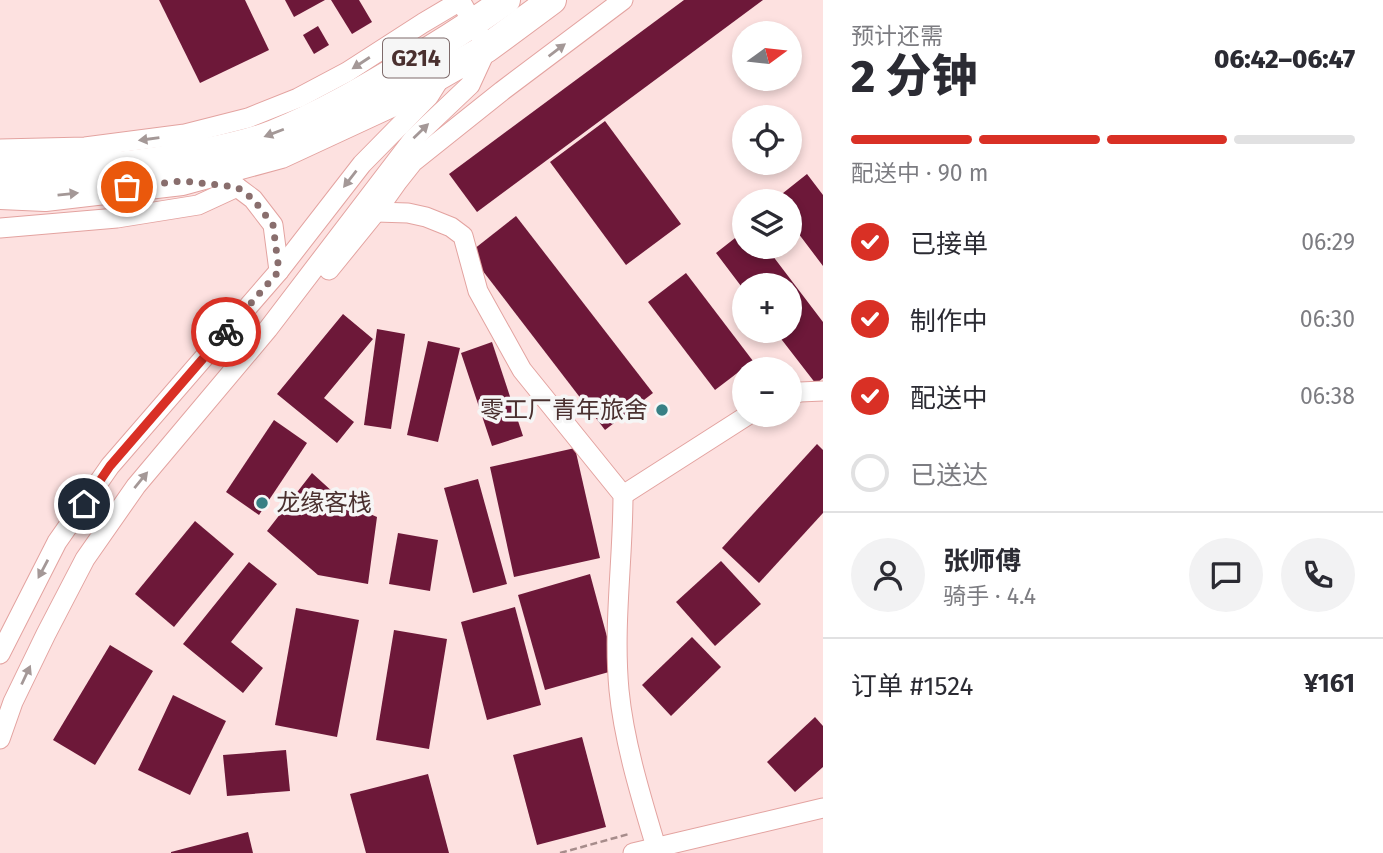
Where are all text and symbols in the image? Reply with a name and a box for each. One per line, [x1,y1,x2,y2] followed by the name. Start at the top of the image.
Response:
[732,21,802,91] north arrow
[732,21,802,427] map controls
[851,22,943,50] text: 预计还需
[383,39,449,78] road number: G214
[547,43,566,57] one-way arrow
[1214,44,1355,75] text: 06:42–06:47
[851,49,978,104] text: 2 分钟
[352,56,370,70] one-way arrow
[732,105,802,175] button: locate
[413,123,430,139] one-way arrow
[264,127,285,138] one-way arrow
[137,133,159,144] one-way arrow
[97,157,157,217] pin
[851,159,988,187] text: 配送中 · 90 m
[108,168,146,206] icon: bag
[344,170,358,188] one-way arrow
[57,188,79,199] one-way arrow
[732,189,802,259] button: layers
[851,223,889,261] icon: check
[1301,228,1355,256] text: 06:29
[910,229,988,260] text: 已接单
[732,273,802,343] button: +
[191,297,261,367] courier
[851,300,889,338] icon: check
[1300,305,1355,333] text: 06:30
[910,306,988,337] text: 制作中
[207,313,245,351] icon: bike
[732,357,802,427] button: −
[851,377,889,415] icon: check
[1300,382,1355,410] text: 06:38
[910,383,988,414] text: 配送中
[480,396,648,424] place label: 零工厂青年旅舍
[654,402,670,418] marker: 零工厂青年旅舍
[910,460,988,491] text: 已送达
[133,472,148,489] one-way arrow
[54,474,114,534] pin
[65,485,103,523] icon: home
[276,489,372,517] place label: 龙缘客栈
[254,495,270,511] marker: 龙缘客栈
[851,538,925,612] button: person
[1189,538,1263,612] button: chat
[1281,538,1355,612] button: phone
[943,546,1021,577] text: 张师傅
[38,559,50,579] one-way arrow
[943,582,1036,610] text: 骑手 · 4.4
[20,665,31,686] one-way arrow
[1304,668,1355,699] text: ¥161
[851,671,973,702] text: 订单 #1524

